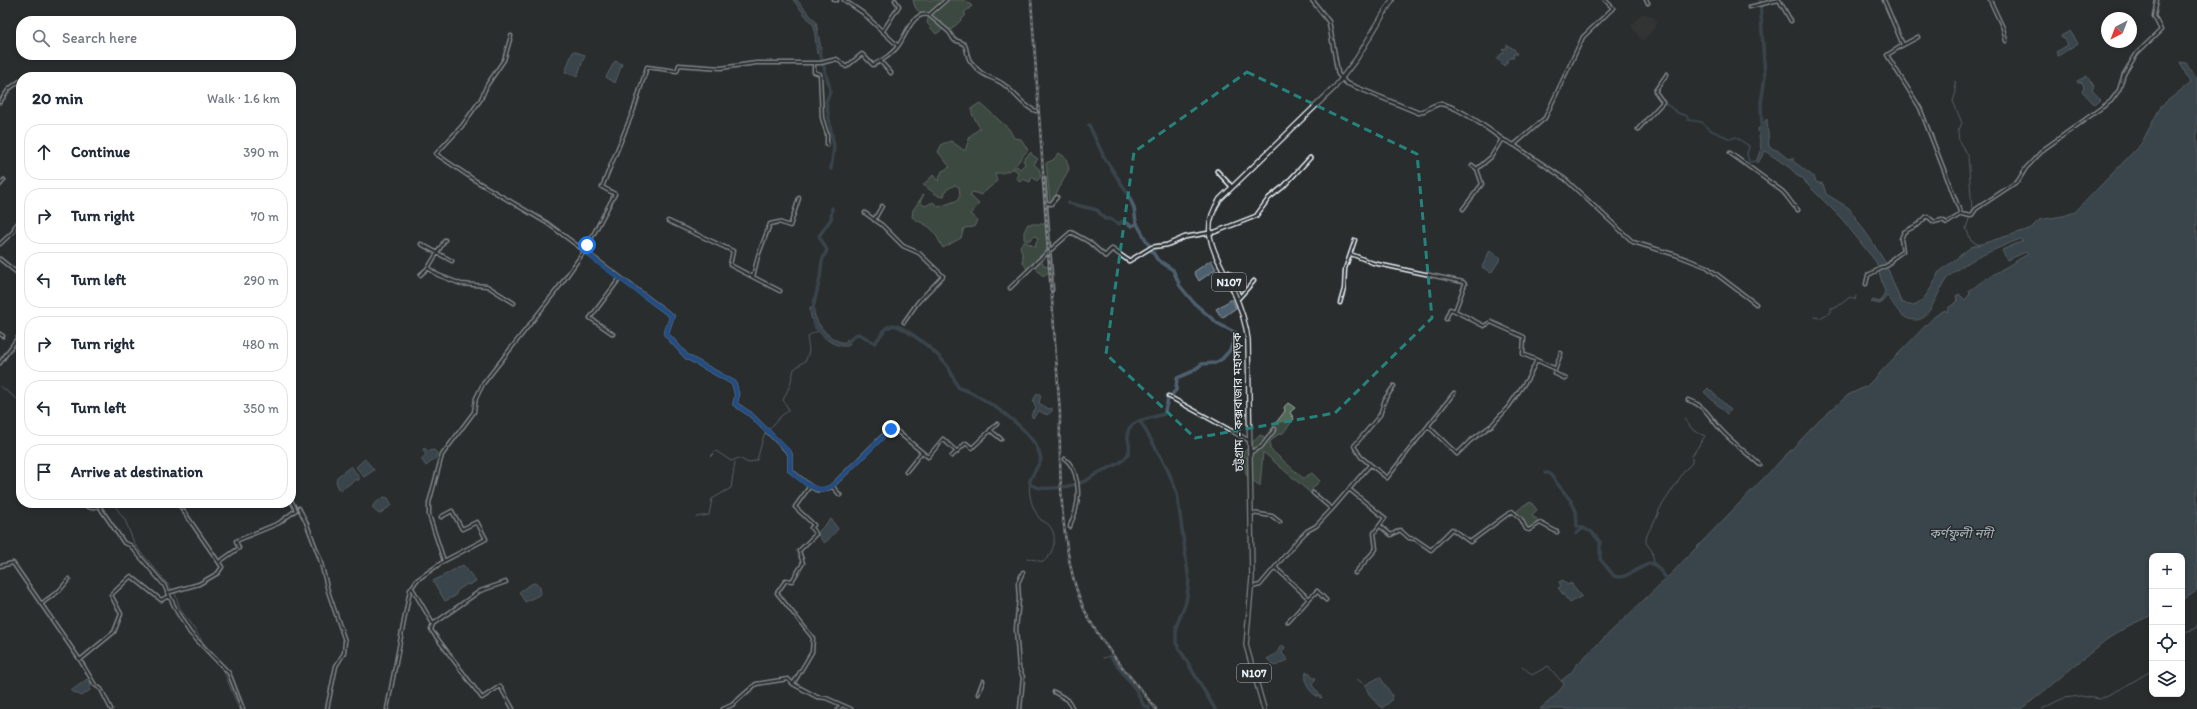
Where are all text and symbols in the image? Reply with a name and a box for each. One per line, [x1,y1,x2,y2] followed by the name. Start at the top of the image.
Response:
[2101,12,2137,48] north arrow
[16,16,296,60] search box
[30,27,52,49] icon: search
[62,29,137,47] text: Search here
[32,88,83,108] text: 20 min
[207,91,280,106] text: Walk · 1.6 km
[33,141,55,163] icon: ahead
[71,143,130,161] text: Continue
[243,145,279,160] text: 390 m
[33,205,55,227] icon: right
[71,207,135,225] text: Turn right
[251,209,279,224] text: 70 m
[578,236,596,254] route start
[33,269,55,291] icon: left
[71,271,126,289] text: Turn left
[243,273,279,288] text: 290 m
[1212,273,1246,291] road number: N107
[1229,332,1246,473] street label: চট্টগ্রাম - কক্সবাজার মহাসড়ক
[33,333,55,355] icon: right
[71,335,135,353] text: Turn right
[242,337,279,352] text: 480 m
[33,397,55,419] icon: left
[71,399,126,417] text: Turn left
[243,401,279,416] text: 350 m
[882,420,900,438] route end
[33,461,55,483] icon: arrive
[71,463,203,481] text: Arrive at destination
[1929,526,1995,541] water label: কর্ণফুলী নদী
[2149,553,2185,697] map controls
[2149,553,2185,589] button: +
[2149,589,2185,625] button: −
[2149,625,2185,661] button: locate
[2149,661,2185,697] button: layers
[1237,664,1271,682] road number: N107

